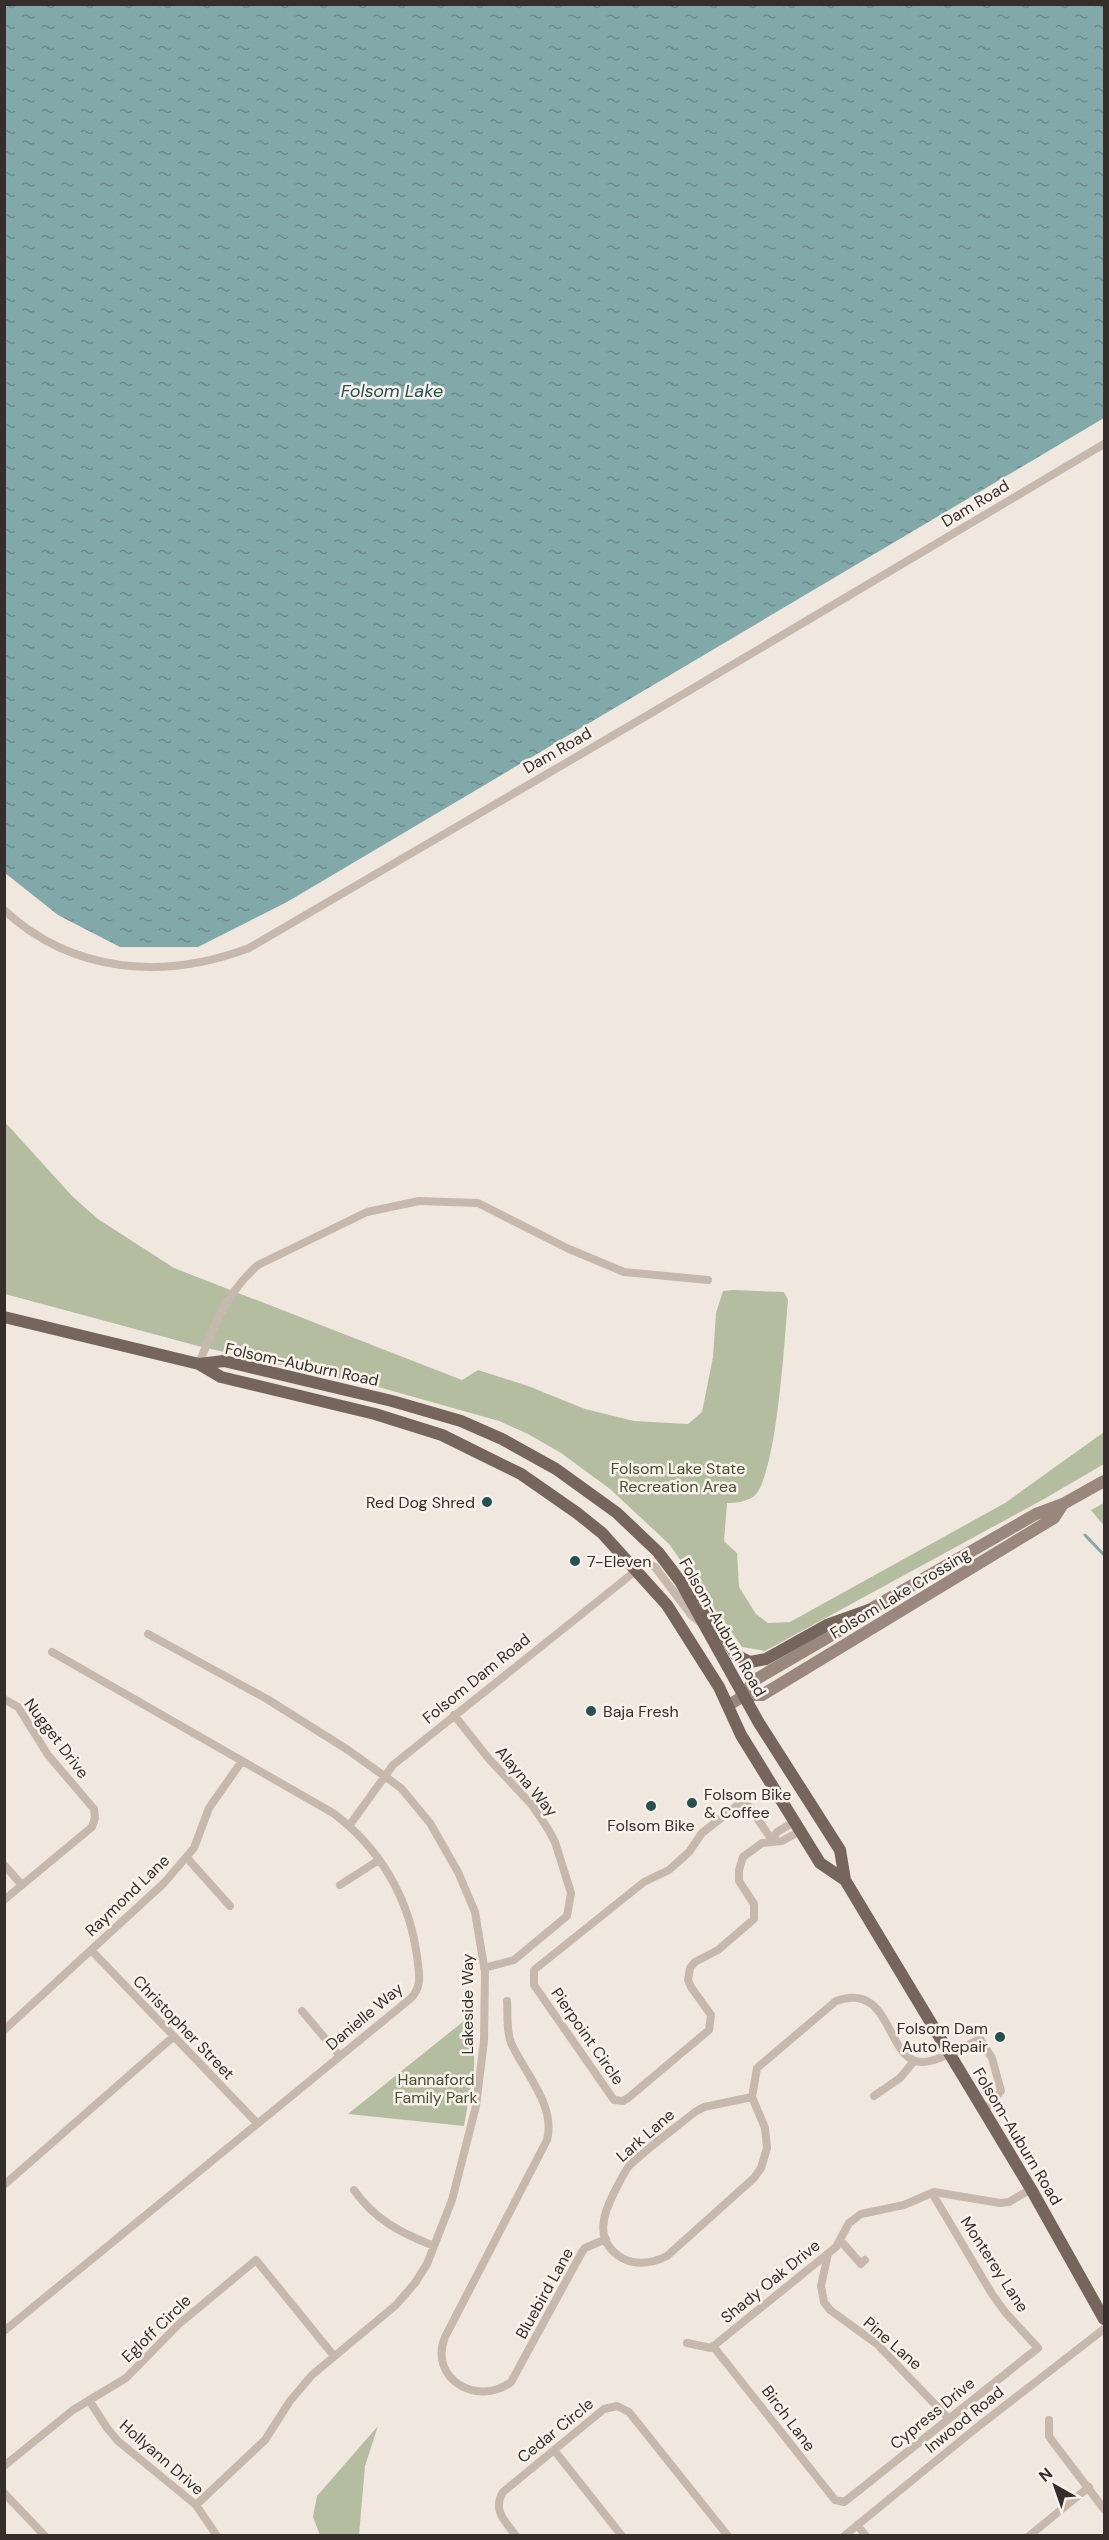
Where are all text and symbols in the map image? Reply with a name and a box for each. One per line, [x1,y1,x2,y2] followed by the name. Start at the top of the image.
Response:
[341,379,443,403] water label: Folsom Lake
[937,475,1013,532] street label: Dam Road
[519,722,595,778] street label: Dam Road
[223,1338,381,1391] street label: Folsom-Auburn Road
[611,1458,745,1497] park label: Folsom Lake State Recreation Area
[366,1492,475,1513] place label: Red Dog Shred
[480,1495,494,1509] marker: Red Dog Shred
[826,1543,974,1644] street label: Folsom Lake Crossing
[587,1551,651,1572] place label: 7-Eleven
[568,1554,582,1568] marker: 7-Eleven
[674,1554,771,1700] street label: Folsom-Auburn Road
[418,1628,535,1728] street label: Folsom Dam Road
[20,1694,94,1783] street label: Nugget Drive
[603,1701,679,1722] place label: Baja Fresh
[584,1704,598,1718] marker: Baja Fresh
[491,1742,562,1821] street label: Alayna Way
[704,1784,791,1823] place label: Folsom Bike & Coffee
[685,1796,699,1810] marker: Folsom Bike & Coffee
[644,1799,658,1813] marker: Folsom Bike
[607,1815,695,1836] place label: Folsom Bike
[81,1850,174,1941] street label: Raymond Lane
[457,1953,478,2055] street label: Lakeside Way
[128,1971,239,2084] street label: Christopher Street
[321,1978,407,2055] street label: Danielle Way
[546,1984,629,2089] street label: Pierpoint Circle
[897,2018,988,2057] place label: Folsom Dam Auto Repair
[993,2030,1007,2044] marker: Folsom Dam Auto Repair
[968,2064,1067,2209] street label: Folsom-Auburn Road
[394,2069,478,2108] park label: Hannaford Family Park
[612,2104,679,2167] street label: Lark Lane
[956,2212,1033,2316] street label: Monterey Lane
[716,2235,824,2328] street label: Shady Oak Drive
[511,2244,578,2342] street label: Bluebird Lane
[117,2290,196,2367] street label: Egloff Circle
[859,2312,926,2375] street label: Pine Lane
[886,2373,979,2454] street label: Cypress Drive
[757,2381,820,2455] street label: Birch Lane
[921,2381,1008,2458] street label: Inwood Road
[513,2393,598,2468] street label: Cedar Circle
[115,2415,208,2500] street label: Hollyann Drive
[1025,2456,1085,2516] north arrow
[1034,2463,1057,2487] text: N

